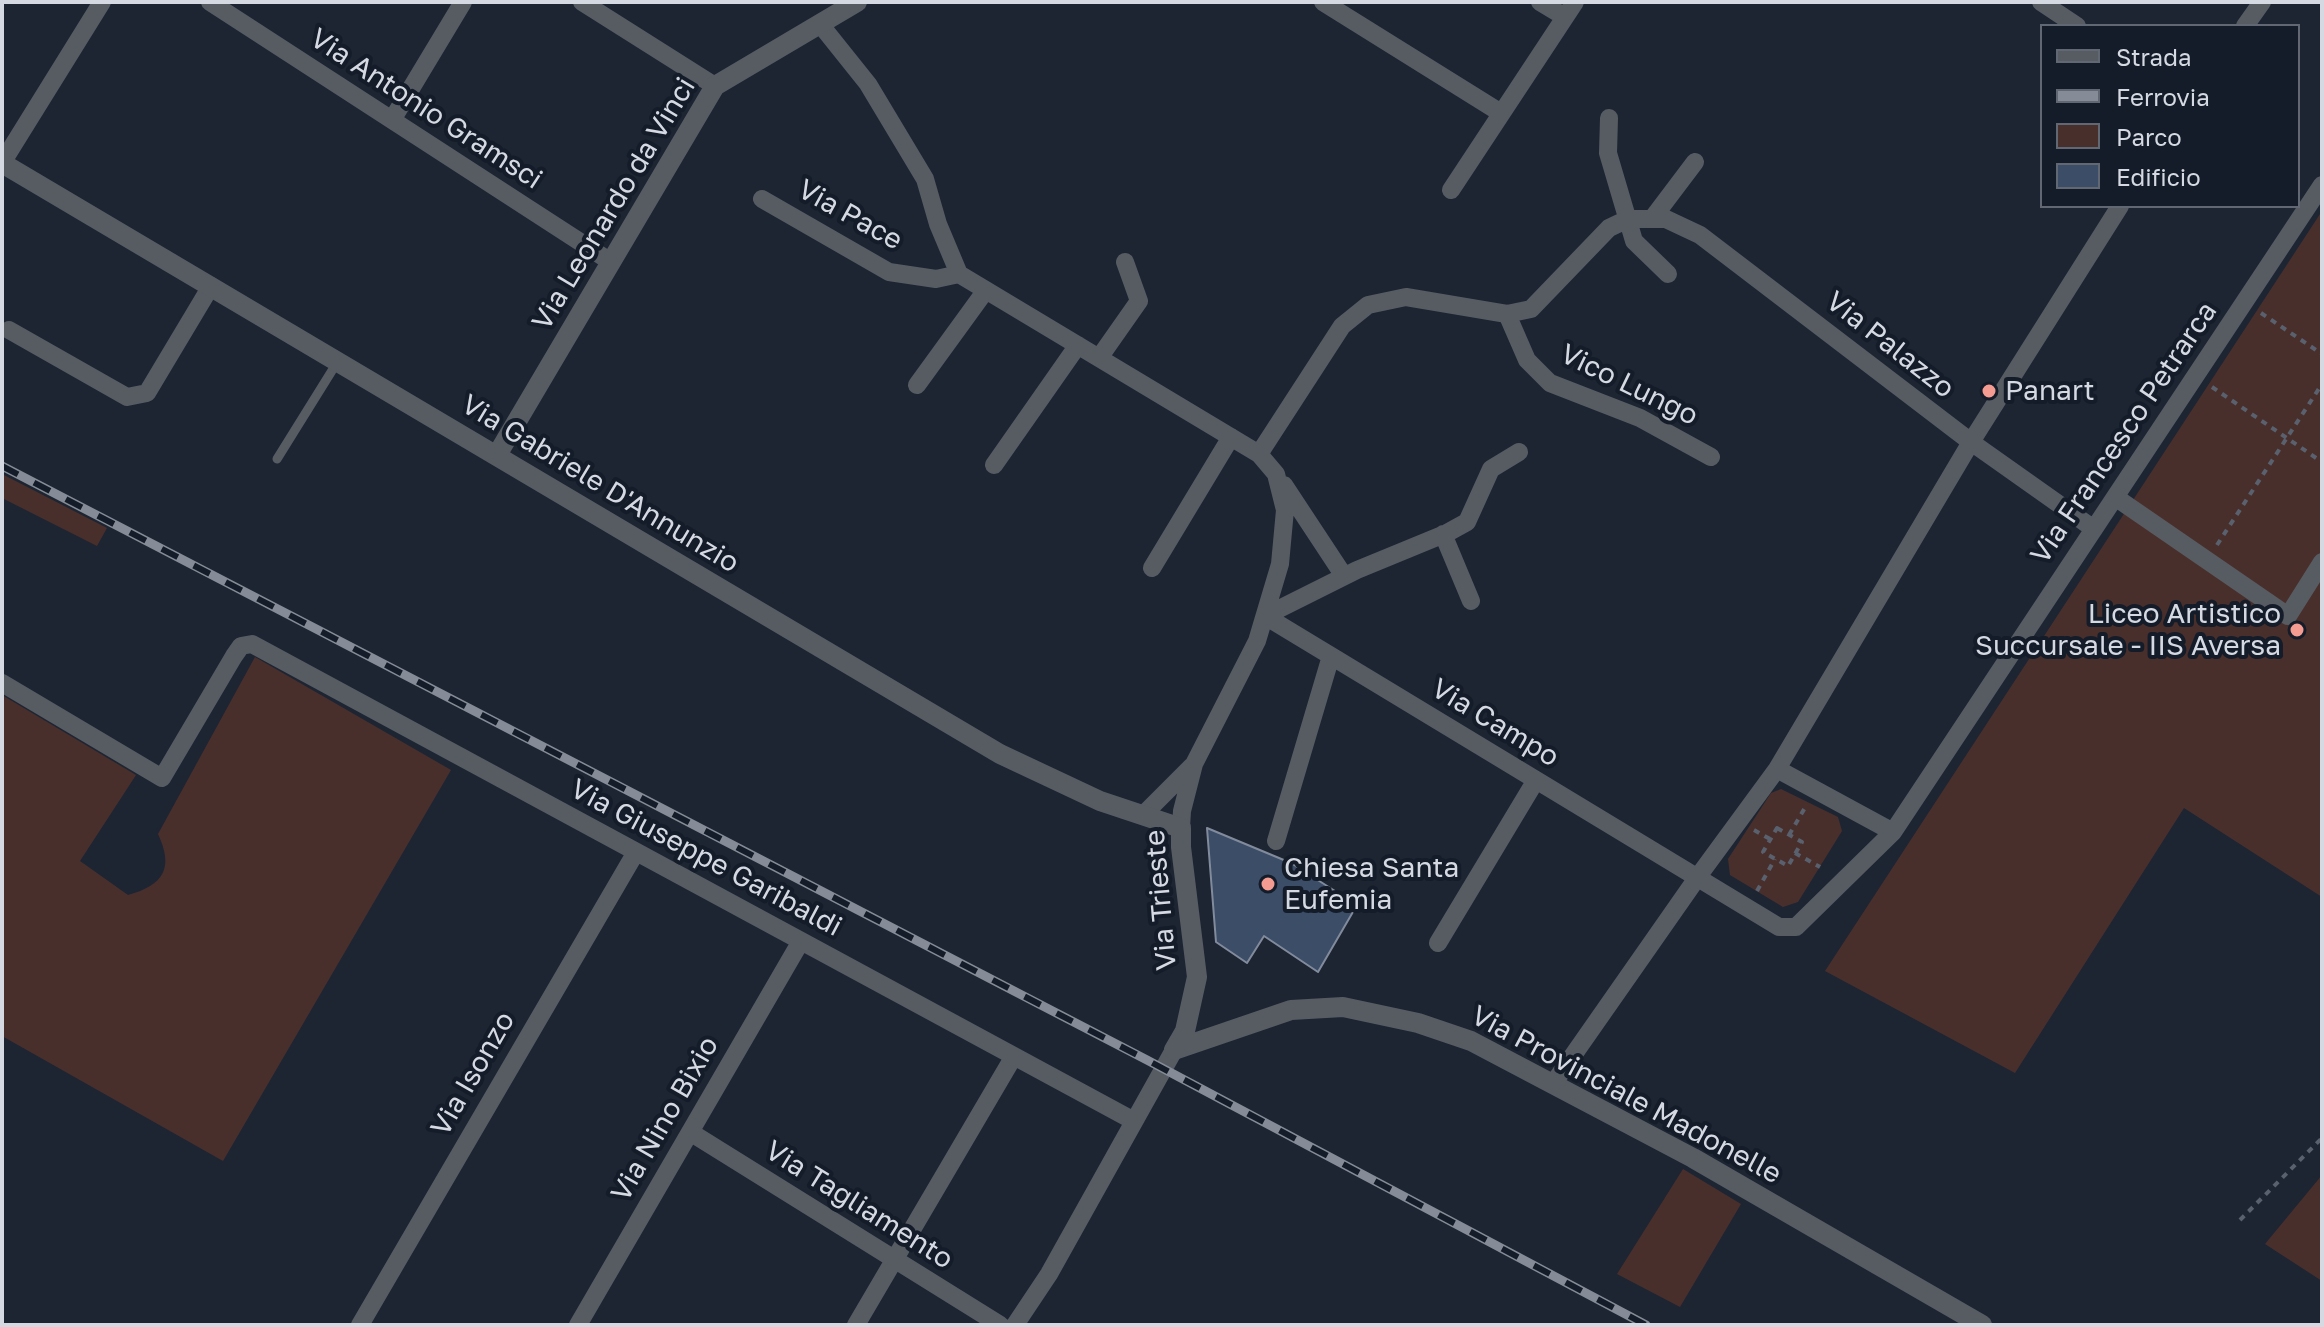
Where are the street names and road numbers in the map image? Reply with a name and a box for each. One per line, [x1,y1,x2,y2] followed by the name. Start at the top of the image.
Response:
[304,21,548,197] street label: Via Antonio Gramsci
[525,72,703,336] street label: Via Leonardo da Vinci
[792,173,908,257] street label: Via Pace
[1819,285,1961,405] street label: Via Palazzo
[2024,296,2224,570] street label: Via Francesco Petrarca
[1555,337,1703,433] street label: Vico Lungo
[455,388,745,580] street label: Via Gabriele D'Annunzio
[1425,672,1565,774] street label: Via Campo
[565,772,847,944] street label: Via Giuseppe Garibaldi
[1138,828,1184,972] street label: Via Trieste
[1465,999,1787,1191] street label: Via Provinciale Madonelle
[424,1006,522,1142] street label: Via Isonzo
[604,1031,726,1207] street label: Via Nino Bixio
[759,1134,959,1276] street label: Via Tagliamento

